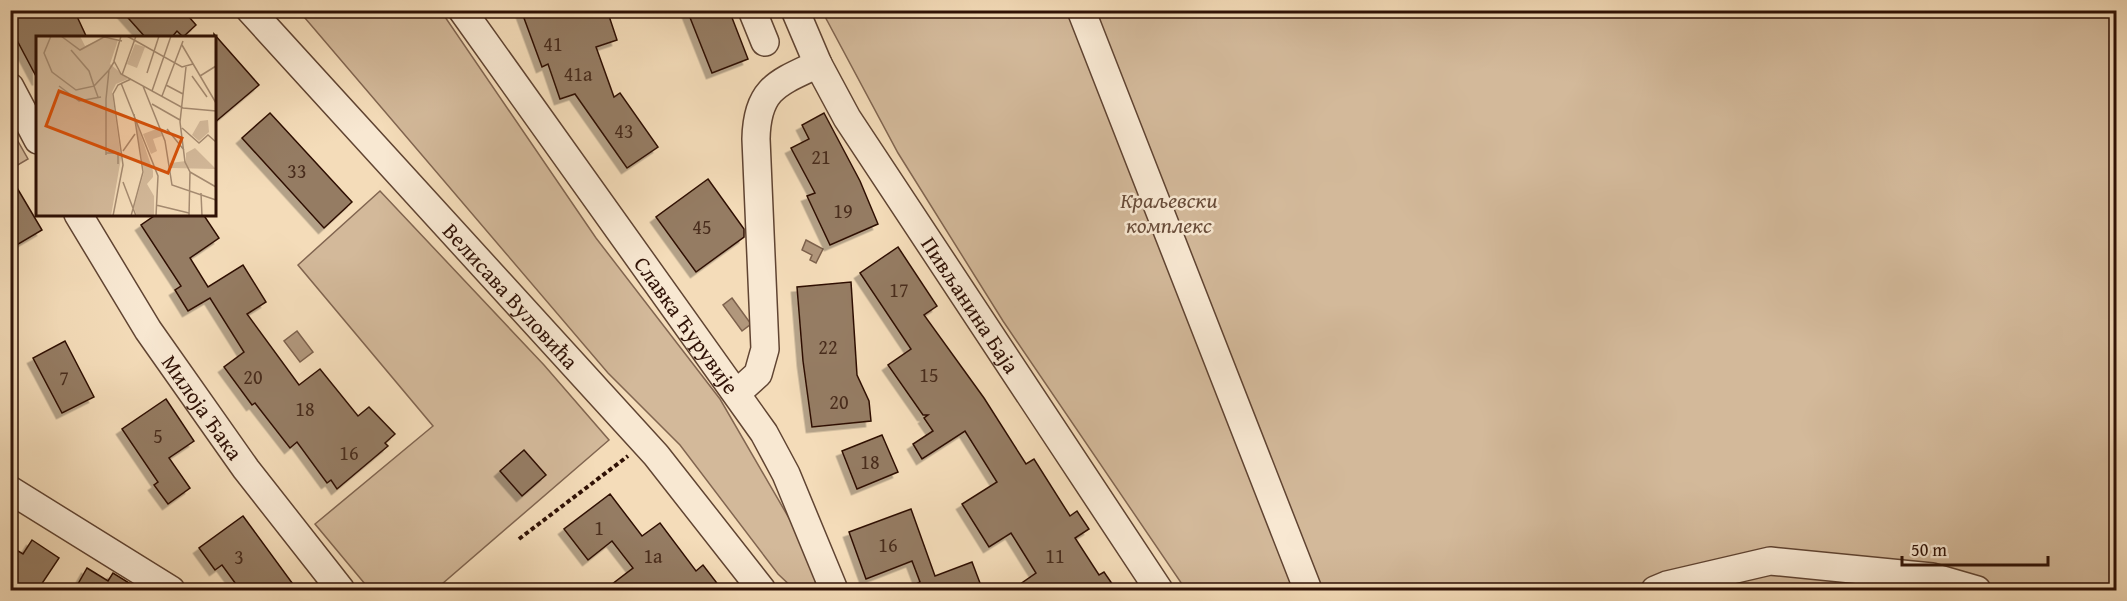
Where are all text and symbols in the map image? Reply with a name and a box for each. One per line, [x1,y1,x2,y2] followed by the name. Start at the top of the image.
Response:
[543,29,563,58] house number: 41
[36,36,216,216] inset map
[564,59,593,88] house number: 41a
[614,116,634,145] house number: 43
[811,142,831,171] house number: 21
[287,156,307,185] house number: 33
[1120,184,1218,241] park label: Краљевски комплекс
[833,196,853,225] house number: 19
[692,212,712,241] house number: 45
[436,216,586,377] street label: Велисава Вуловића
[914,230,1028,380] street label: Пивљанина Баја
[627,249,747,400] street label: Славка Ћурувије
[889,275,909,304] house number: 17
[818,332,838,361] house number: 22
[154,348,251,467] street label: Милоја Ђака
[919,360,939,389] house number: 15
[243,362,263,391] house number: 20
[59,363,69,392] house number: 7
[829,387,849,416] house number: 20
[295,394,315,423] house number: 18
[153,421,163,450] house number: 5
[339,438,359,467] house number: 16
[860,447,880,476] house number: 18
[594,513,604,542] house number: 1
[1902,529,2048,567] scale bar
[878,530,898,559] house number: 16
[1911,536,1947,563] text: 50 m
[643,541,663,570] house number: 1a
[1045,541,1065,570] house number: 11
[234,542,244,571] house number: 3

